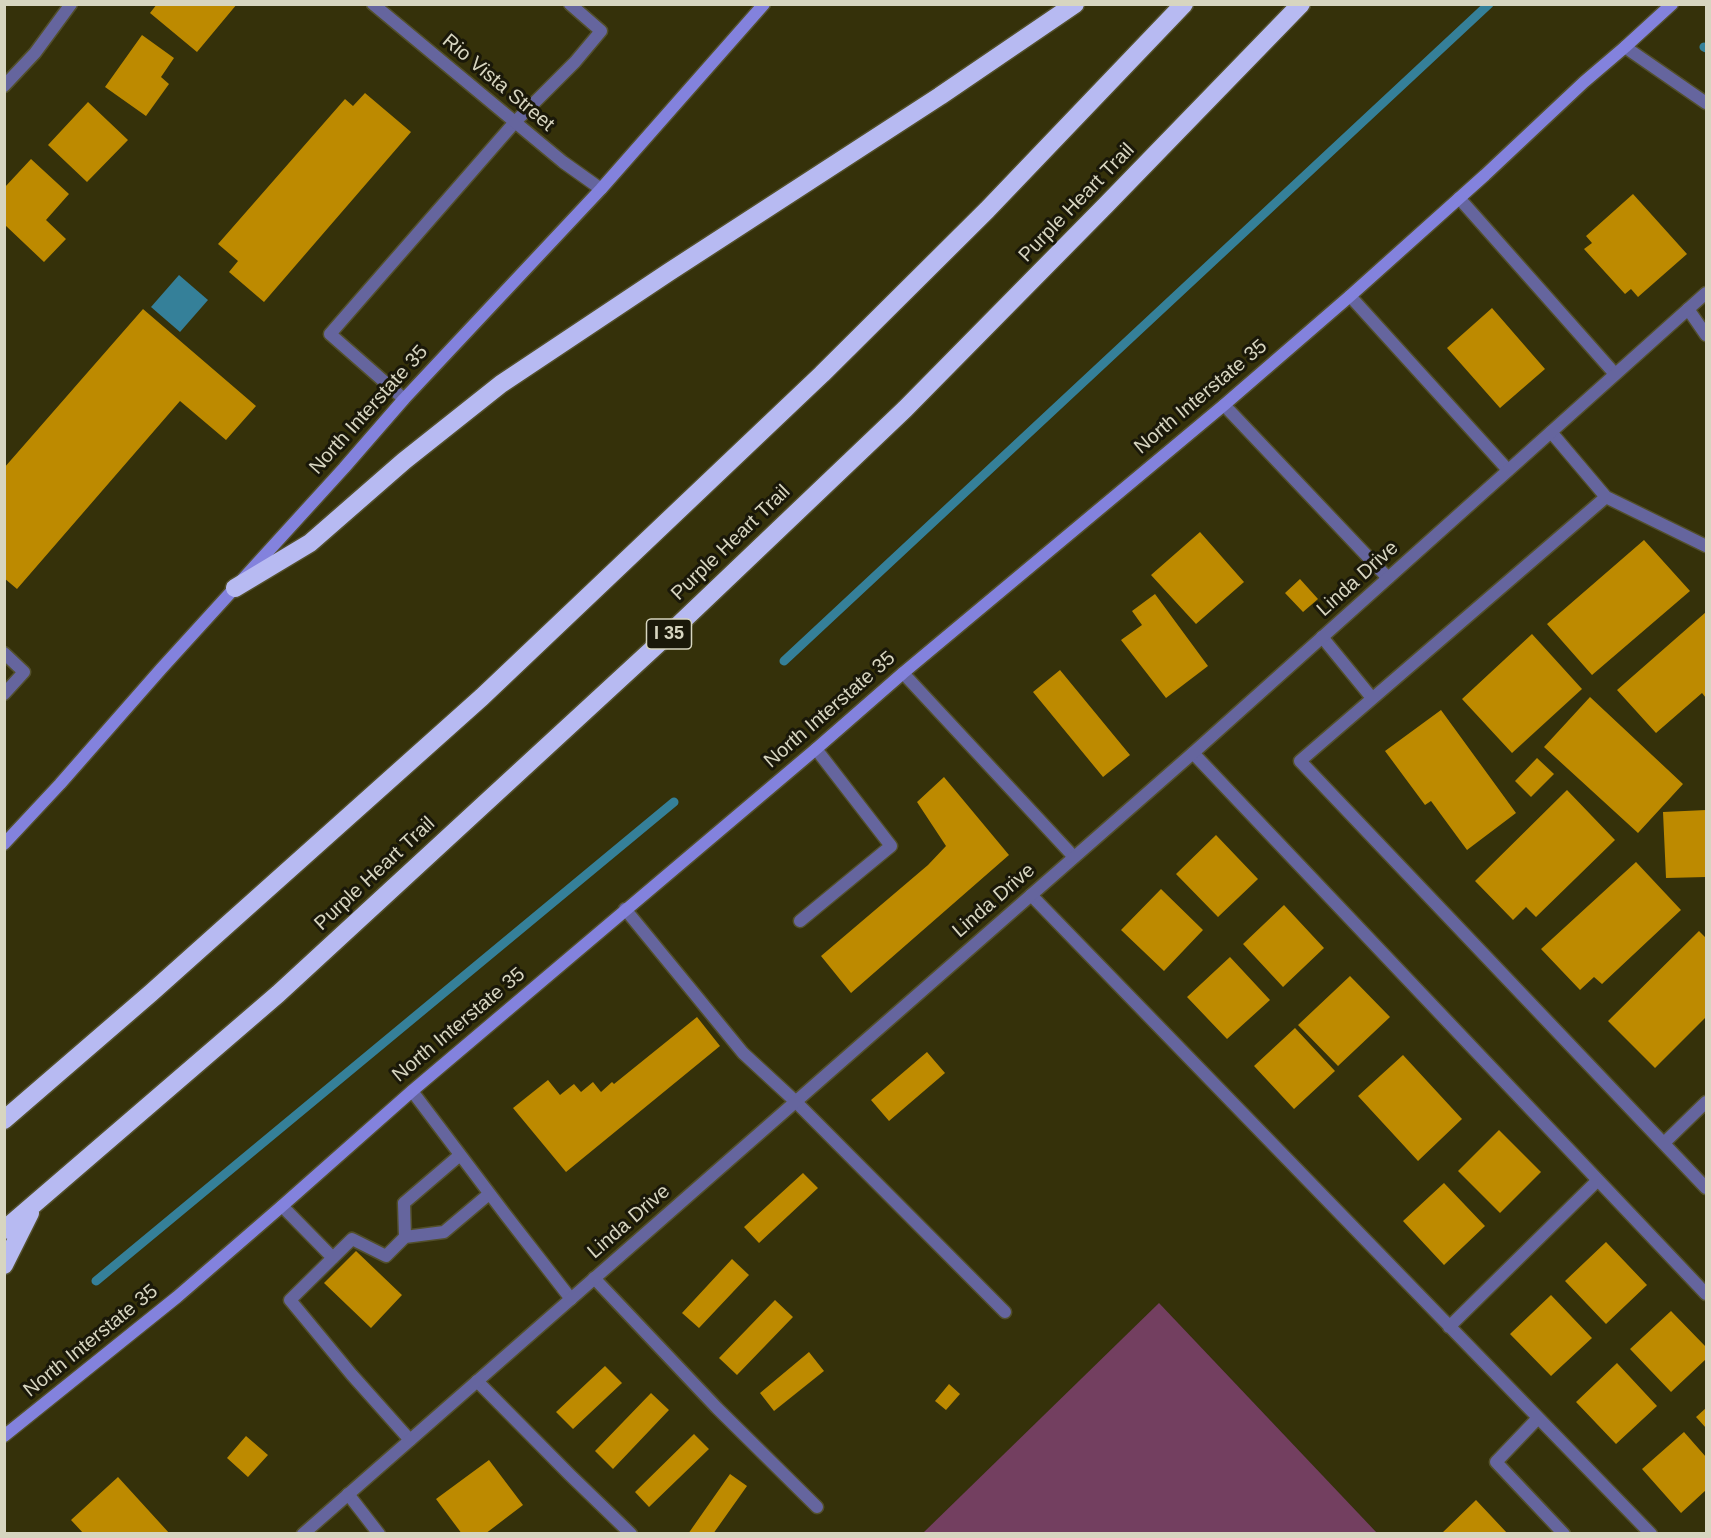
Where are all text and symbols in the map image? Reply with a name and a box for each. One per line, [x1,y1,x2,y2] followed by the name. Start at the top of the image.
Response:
[437,29,559,137] street label: Rio Vista Street
[1014,139,1140,267] street label: Purple Heart Trail
[1130,335,1272,459] street label: North Interstate 35
[305,340,433,480] street label: North Interstate 35
[667,480,795,606] street label: Purple Heart Trail
[1312,536,1404,622] street label: Linda Drive
[646,619,692,649] road number: I 35
[760,647,900,773] street label: North Interstate 35
[310,812,440,936] street label: Purple Heart Trail
[948,859,1040,943] street label: Linda Drive
[388,963,530,1087] street label: North Interstate 35
[583,1180,675,1264] street label: Linda Drive
[19,1280,163,1402] street label: North Interstate 35

